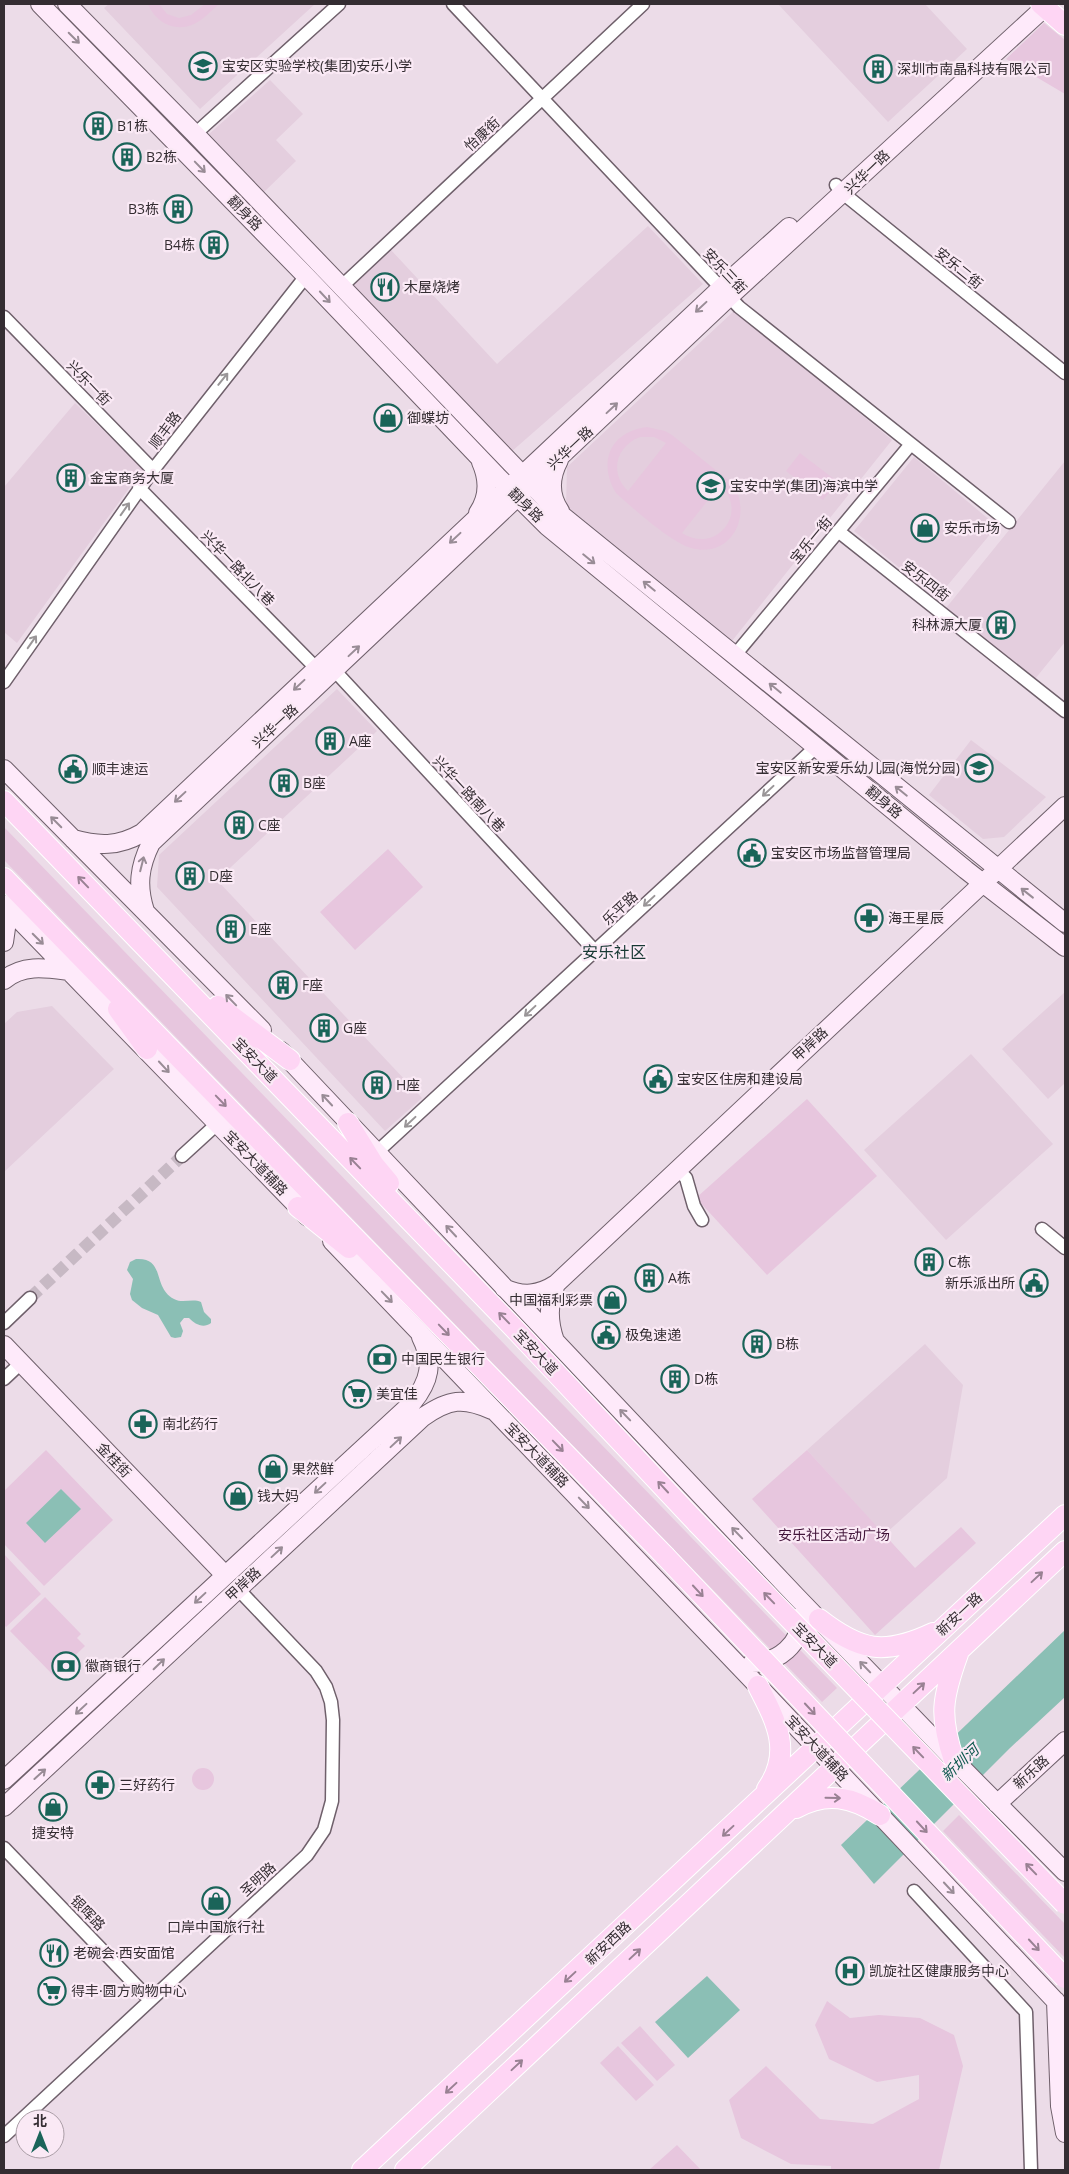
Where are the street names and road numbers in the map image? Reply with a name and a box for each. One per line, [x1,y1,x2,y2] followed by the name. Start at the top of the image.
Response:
[460,112,503,155] street label: 怡康街
[840,145,893,198] street label: 兴华一路
[224,191,267,234] street label: 翻身路
[932,243,987,293] street label: 安乐二街
[699,244,751,298] street label: 安乐三街
[63,356,116,409] street label: 兴乐一街
[144,407,185,452] street label: 顺丰路
[543,422,597,474] street label: 兴华一路
[505,483,548,526] street label: 翻身路
[785,512,836,567] street label: 宝乐一街
[197,526,279,609] street label: 兴华一路北八巷
[898,556,954,605] street label: 安乐四街
[248,700,302,752] street label: 兴华一路
[429,751,510,836] street label: 兴华一路南八巷
[862,781,907,822] street label: 翻身路
[598,886,641,929] street label: 乐平路
[788,1022,831,1065] street label: 甲岸路
[229,1033,282,1086] street label: 宝安大道
[220,1126,292,1199] street label: 宝安大道辅路
[510,1325,562,1379] street label: 宝安大道
[501,1418,573,1491] street label: 宝安大道辅路
[93,1438,136,1481] street label: 金桂街
[221,1562,264,1605] street label: 甲岸路
[932,1588,986,1640] street label: 新安一路
[789,1618,842,1671] street label: 宝安大道
[782,1710,853,1785] street label: 宝安大道辅路
[1009,1751,1053,1793] street label: 新乐路
[236,1857,279,1900] street label: 圣明路
[67,1891,110,1934] street label: 银晖路
[581,1917,635,1969] street label: 新安西路

